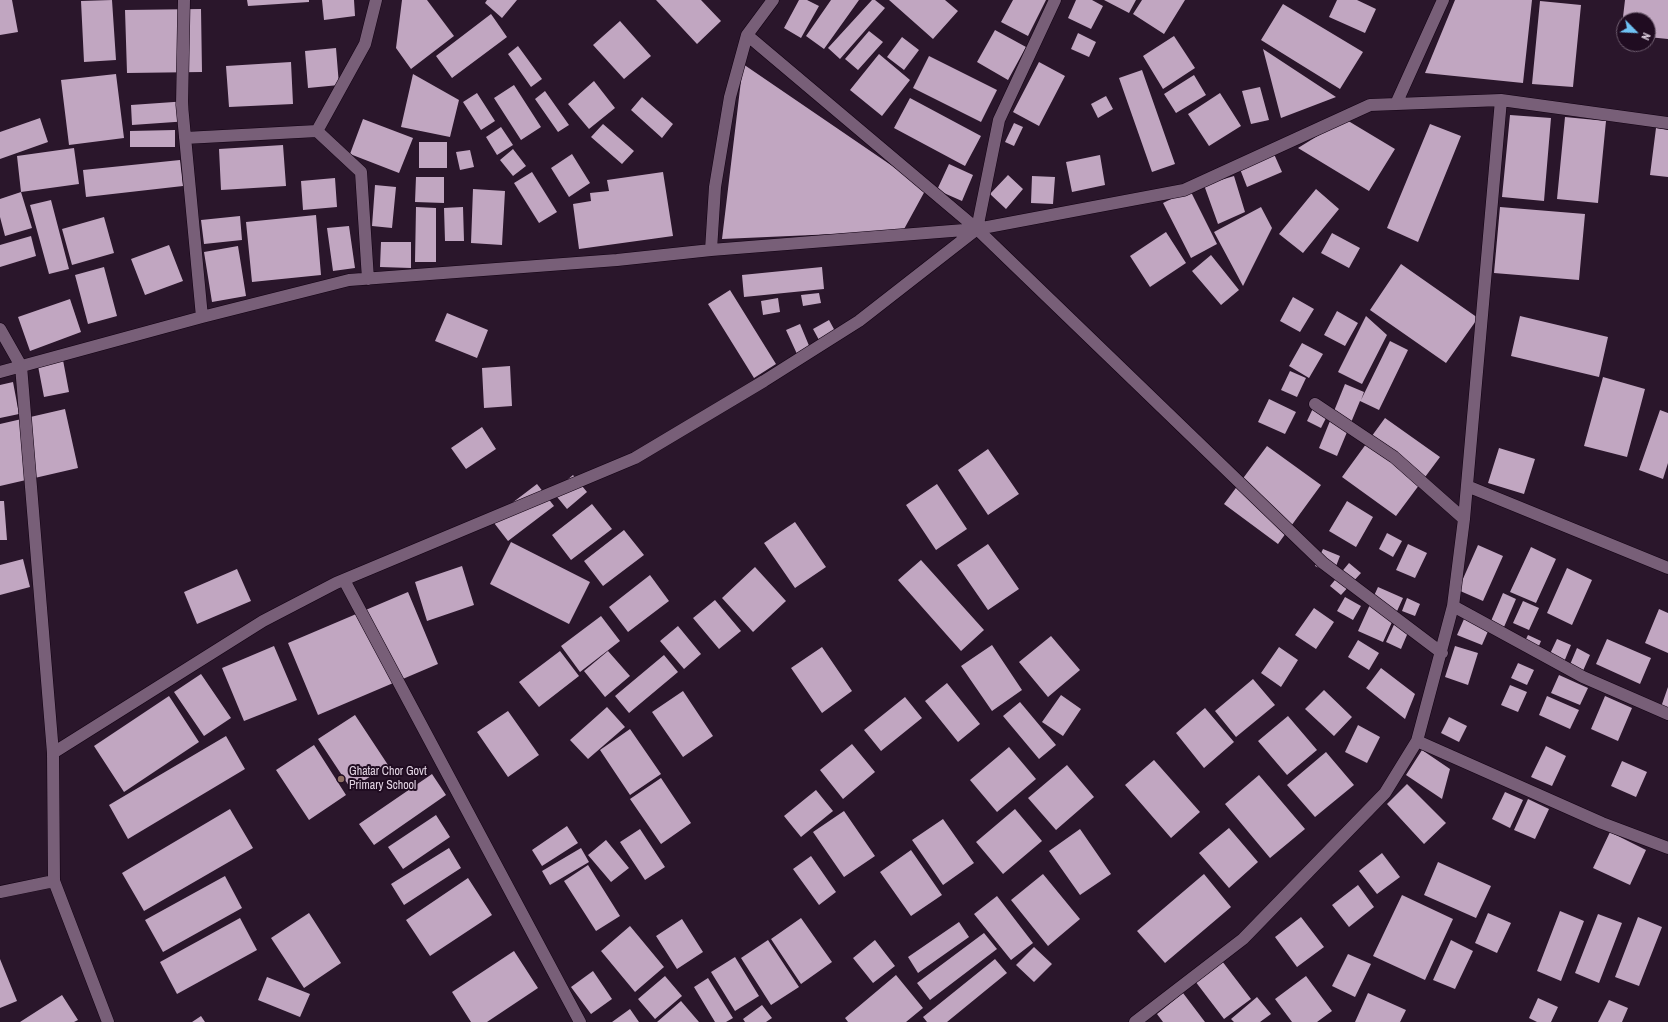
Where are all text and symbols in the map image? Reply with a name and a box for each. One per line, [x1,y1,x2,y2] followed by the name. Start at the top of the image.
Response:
[1616,12,1656,52] north arrow
[1638,31,1654,42] text: N
[349,765,427,793] place label: Ghatar Chor Govt Primary School
[336,774,346,784] marker: Ghatar Chor Govt Primary School

